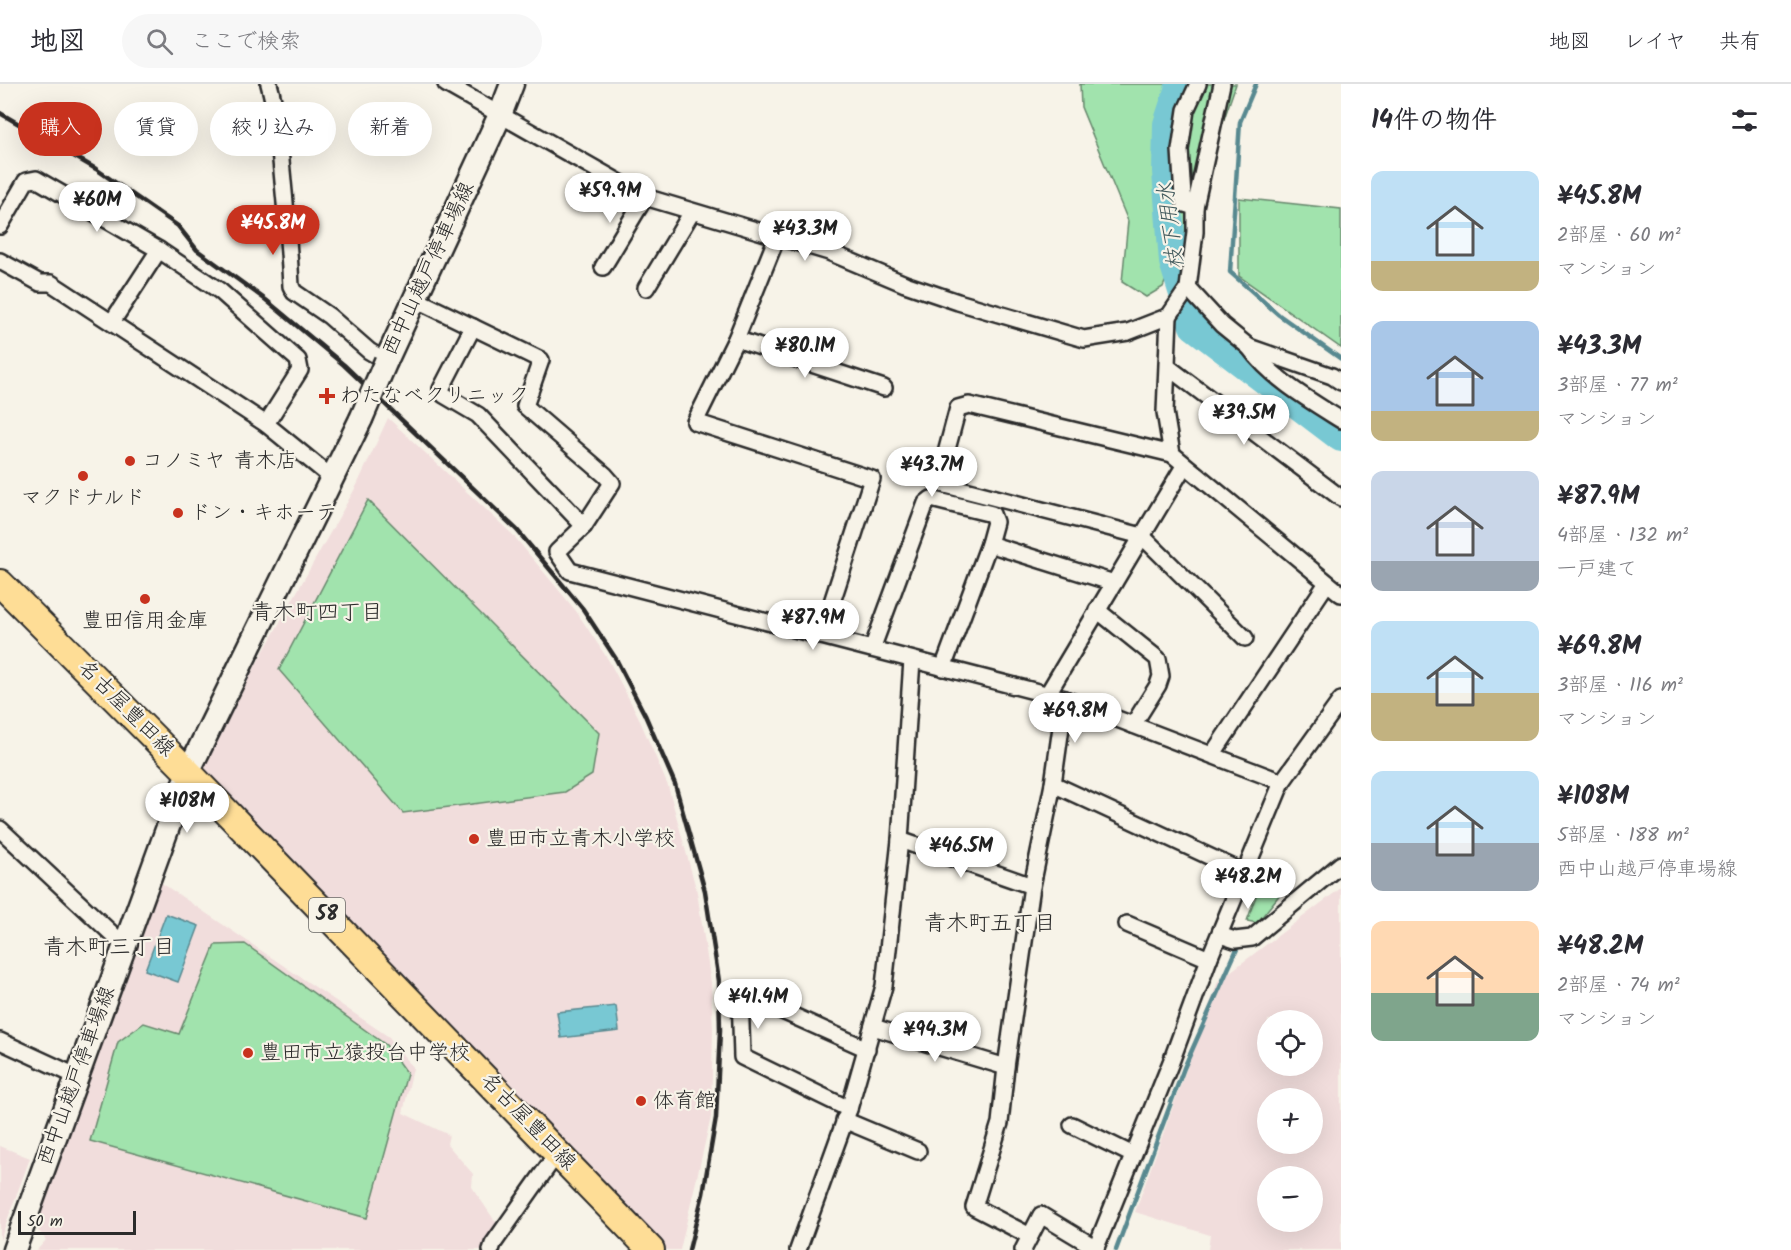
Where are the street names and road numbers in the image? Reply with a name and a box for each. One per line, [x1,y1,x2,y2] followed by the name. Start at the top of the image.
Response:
[374,176,484,362] street label: 西中山越戸停車場線
[70,653,182,765] street label: 名古屋豊田線
[309,898,345,932] road number: 58
[29,982,125,1170] street label: 西中山越戸停車場線
[472,1065,584,1179] street label: 名古屋豊田線

